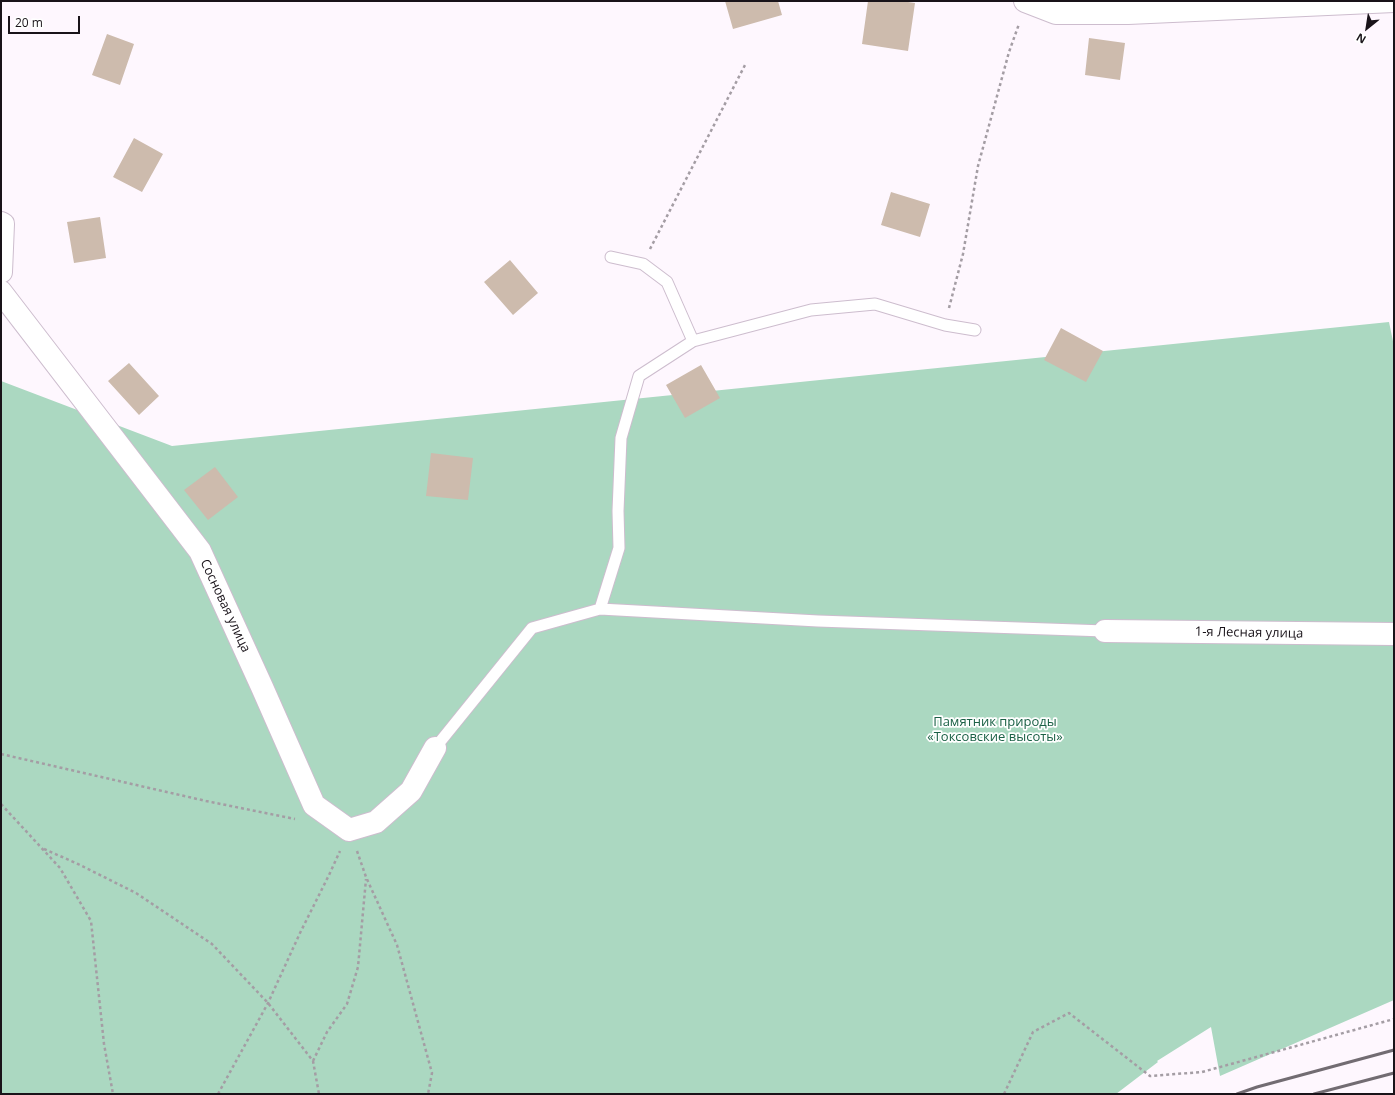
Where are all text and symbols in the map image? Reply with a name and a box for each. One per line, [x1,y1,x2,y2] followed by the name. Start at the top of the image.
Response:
[10,8,82,34] scale bar
[1347,8,1387,48] north arrow
[15,14,43,31] text: 20 m
[1353,30,1368,48] text: N
[197,557,253,655] street label: Сосновая улица
[1195,624,1303,642] street label: 1-я Лесная улица
[927,714,1063,745] park label: Памятник природы «Токсовские высоты»

